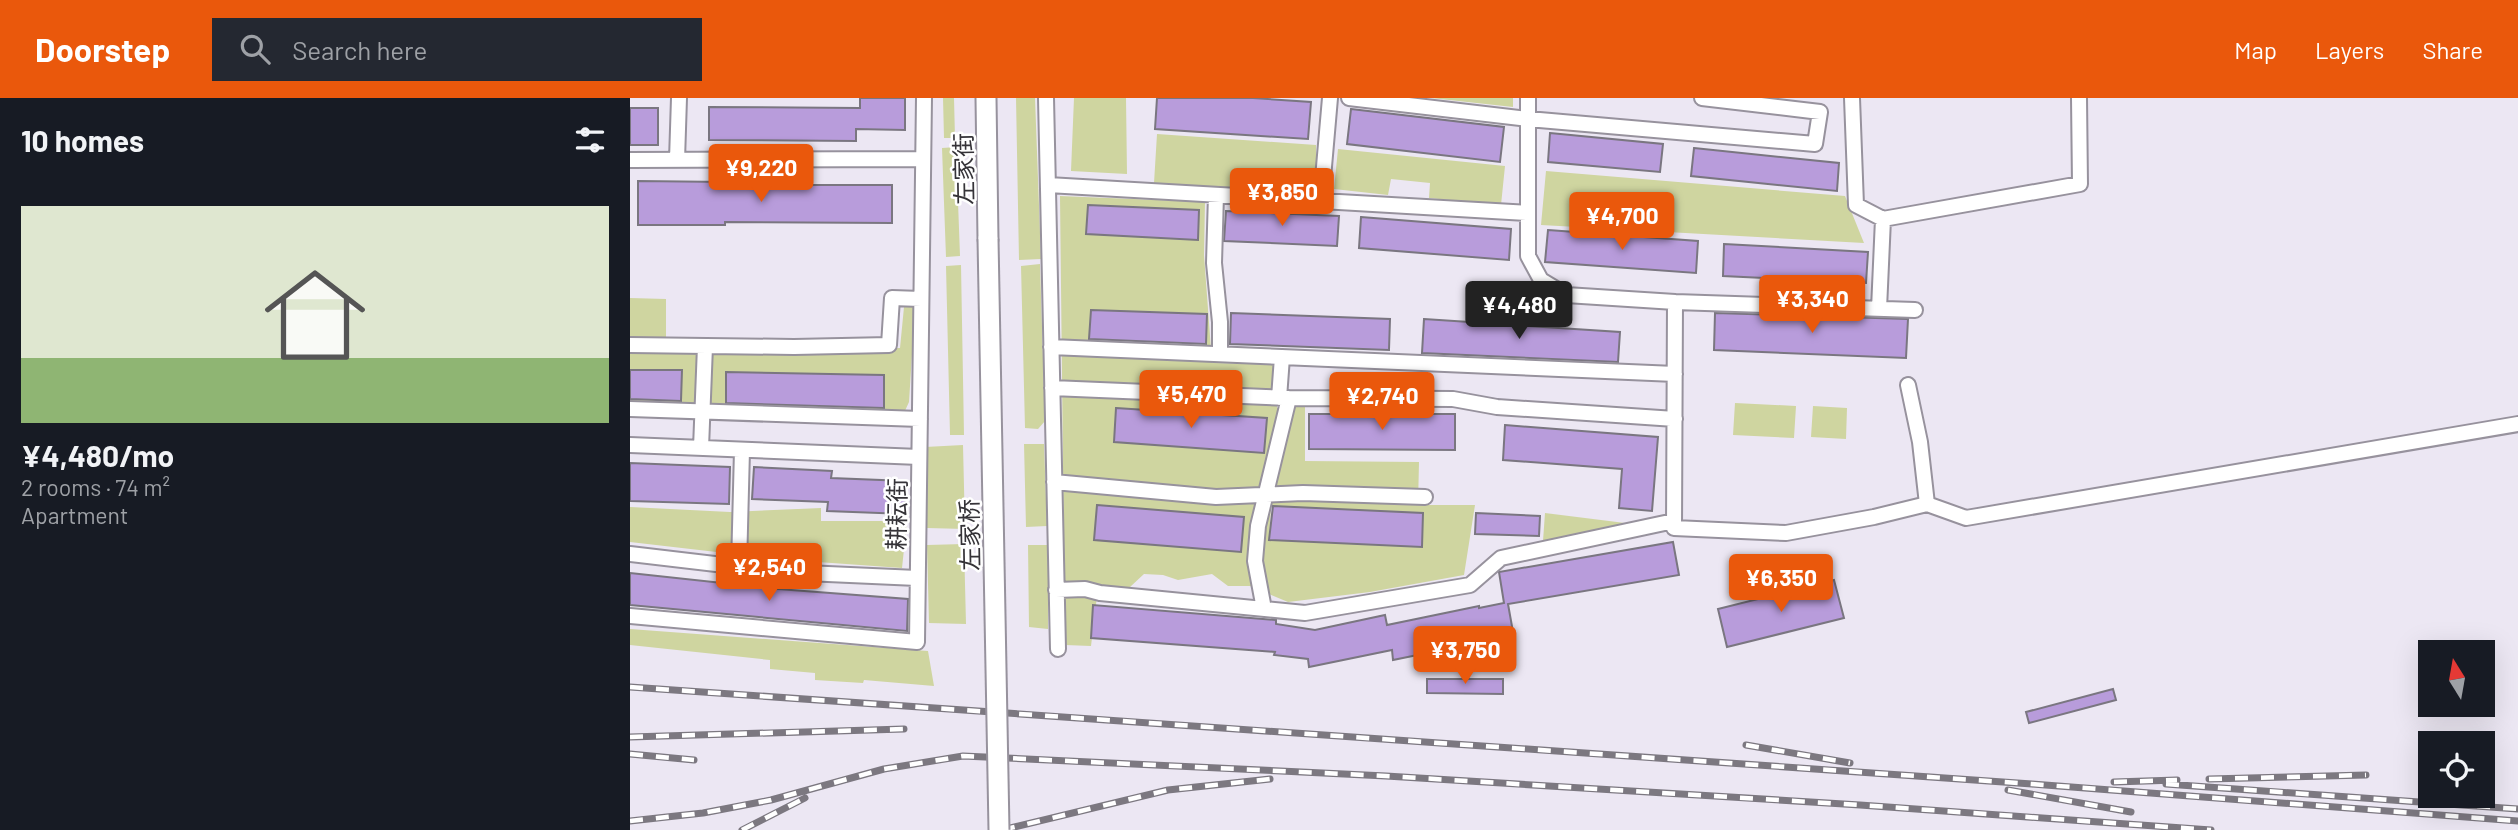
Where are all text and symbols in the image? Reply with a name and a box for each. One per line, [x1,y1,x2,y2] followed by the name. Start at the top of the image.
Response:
[212,18,702,81] search box
[35,29,170,69] text: Doorstep
[236,30,274,68] icon: search
[292,34,427,65] text: Search here
[2234,35,2277,64] text: Map
[2315,35,2384,64] text: Layers
[2422,35,2483,64] text: Share
[571,121,609,159] icon: filters
[21,122,144,158] text: 10 homes
[948,133,978,205] street label: 左家街
[704,144,818,204] pin: ¥9,220
[725,153,797,181] text: ¥9,220
[1225,169,1339,228] pin: ¥3,850
[1246,177,1318,205] text: ¥3,850
[1565,192,1679,252] pin: ¥4,700
[1585,201,1659,229] text: ¥4,700
[252,252,378,378] icon: home
[1755,275,1869,335] pin: ¥3,340
[1462,282,1576,341] pin: ¥4,480
[1775,284,1849,312] text: ¥3,340
[1481,290,1557,318] text: ¥4,480
[1134,370,1248,430] pin: ¥5,470
[1325,372,1439,432] pin: ¥2,740
[1155,379,1227,407] text: ¥5,470
[1345,381,1419,409] text: ¥2,740
[21,437,174,473] text: ¥4,480/mo
[21,473,170,501] text: 2 rooms · 74 m²
[881,478,911,550] street label: 耕耘街
[954,499,984,571] street label: 左家桥
[21,501,128,529] text: Apartment
[712,544,826,603] pin: ¥2,540
[732,552,806,580] text: ¥2,540
[1724,554,1838,614] pin: ¥6,350
[1745,563,1817,591] text: ¥6,350
[1408,626,1522,686] pin: ¥3,750
[1429,635,1501,663] text: ¥3,750
[2418,640,2496,718] north arrow
[2418,640,2495,808] map controls
[2418,731,2495,808] button: locate

